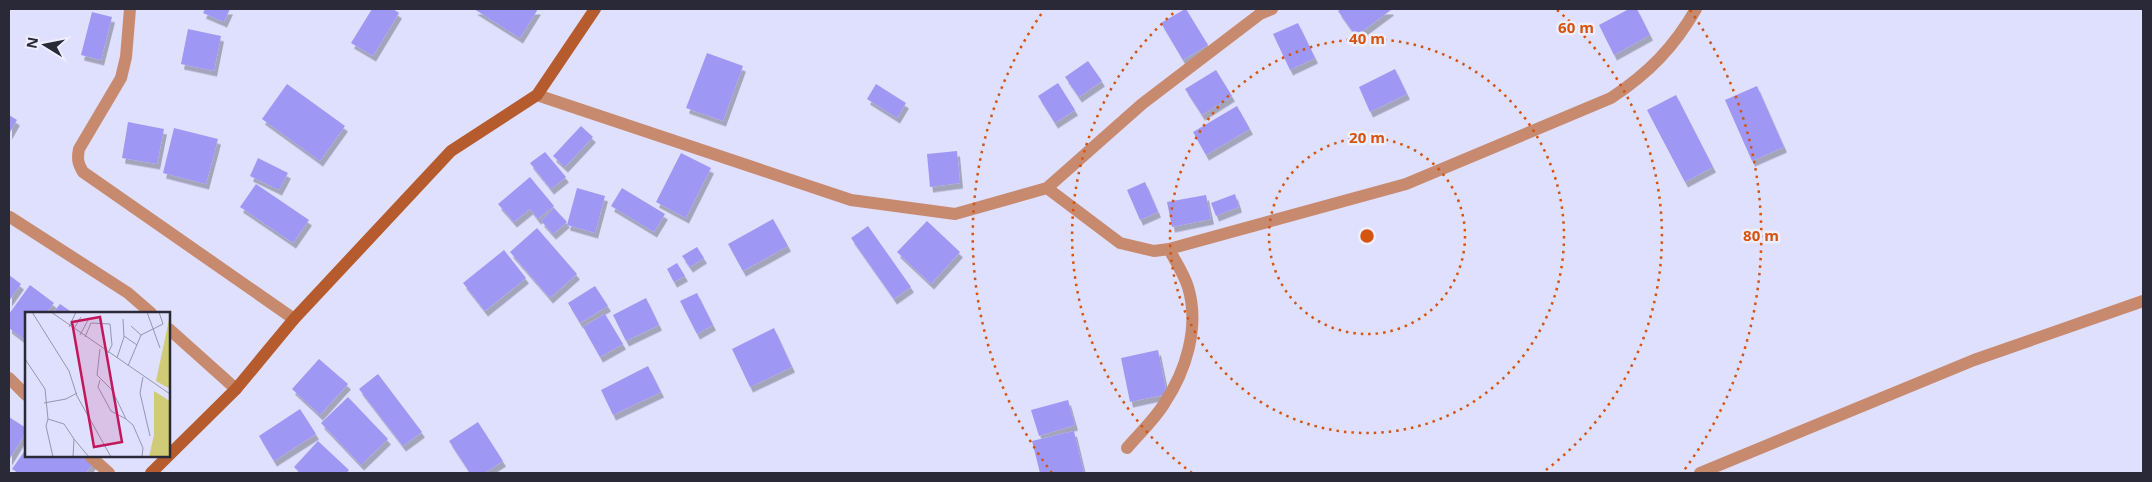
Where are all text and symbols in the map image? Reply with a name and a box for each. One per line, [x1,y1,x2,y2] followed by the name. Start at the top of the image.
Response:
[1558,17,1594,37] text: 60 m
[20,20,70,70] north arrow
[1349,28,1385,48] text: 40 m
[21,35,42,50] text: N
[1349,127,1385,147] text: 20 m
[1743,225,1779,245] text: 80 m
[1358,227,1376,245] centre of rings
[25,312,170,457] inset map

